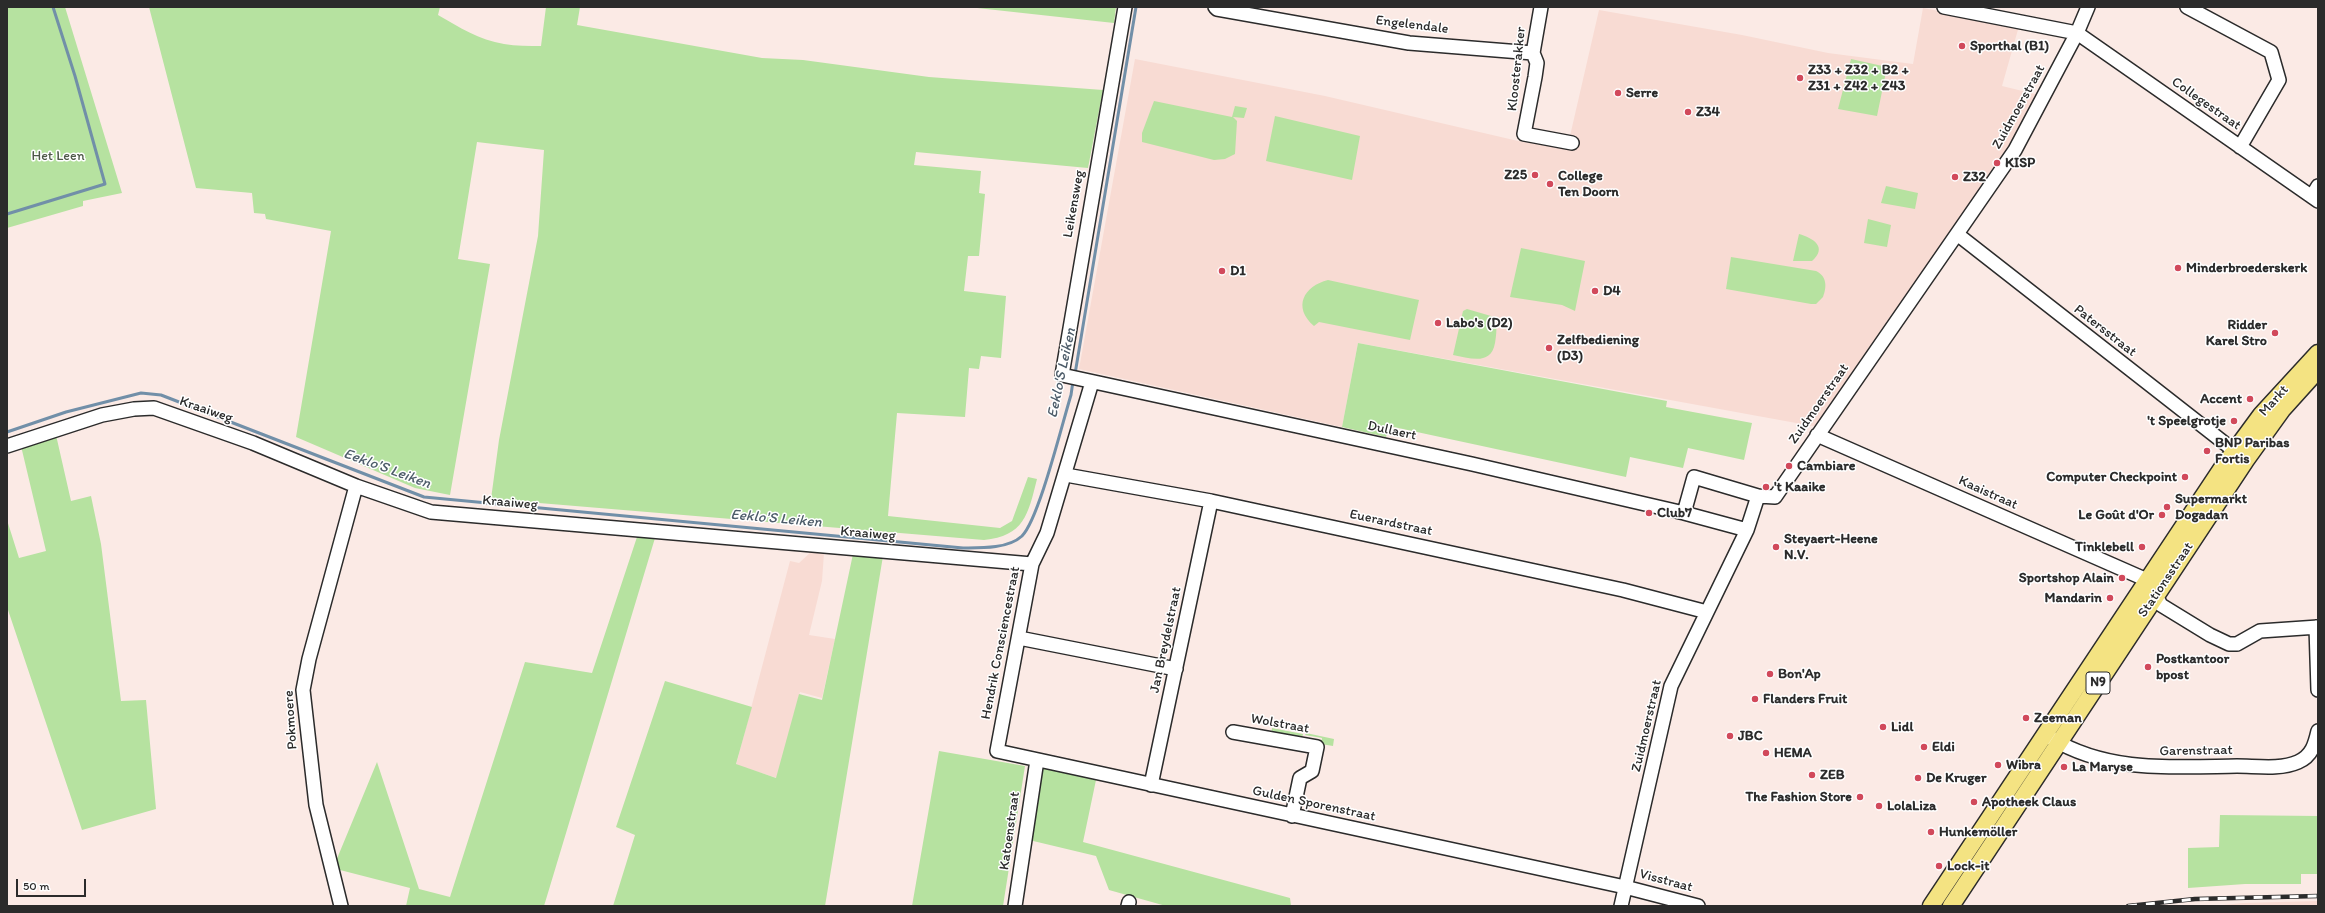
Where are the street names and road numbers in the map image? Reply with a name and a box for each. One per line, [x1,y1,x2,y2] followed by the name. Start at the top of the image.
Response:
[1375,12,1449,38] street label: Engelendale
[1504,26,1530,112] street label: Kloosterakker
[1989,62,2049,152] street label: Zuidmoerstraat
[2168,74,2244,134] street label: Collegestraat
[1060,169,1088,239] street label: Leikensweg
[2070,301,2140,361] street label: Patersstraat
[1785,361,1853,447] street label: Zuidmoerstraat
[2256,382,2292,420] street label: Markt
[177,393,235,427] street label: Kraaiweg
[1366,418,1418,444] street label: Dullaert
[1956,472,2020,514] street label: Kaaistraat
[482,492,538,514] street label: Kraaiweg
[1348,506,1434,540] street label: Euerardstraat
[840,523,896,545] street label: Kraaiweg
[2135,539,2197,621] street label: Stationsstraat
[978,565,1024,721] street label: Hendrik Consciencestraat
[1147,586,1185,694] street label: Jan Breydelstraat
[2086,672,2110,694] road number: N9
[1628,678,1666,774] street label: Zuidmoerstraat
[281,690,301,750] street label: Pokmoere
[1249,711,1311,737] street label: Wolstraat
[2159,742,2233,760] street label: Garenstraat
[1251,783,1377,825] street label: Gulden Sporenstraat
[996,791,1024,871] street label: Katoenstraat
[1638,866,1694,896] street label: Visstraat

